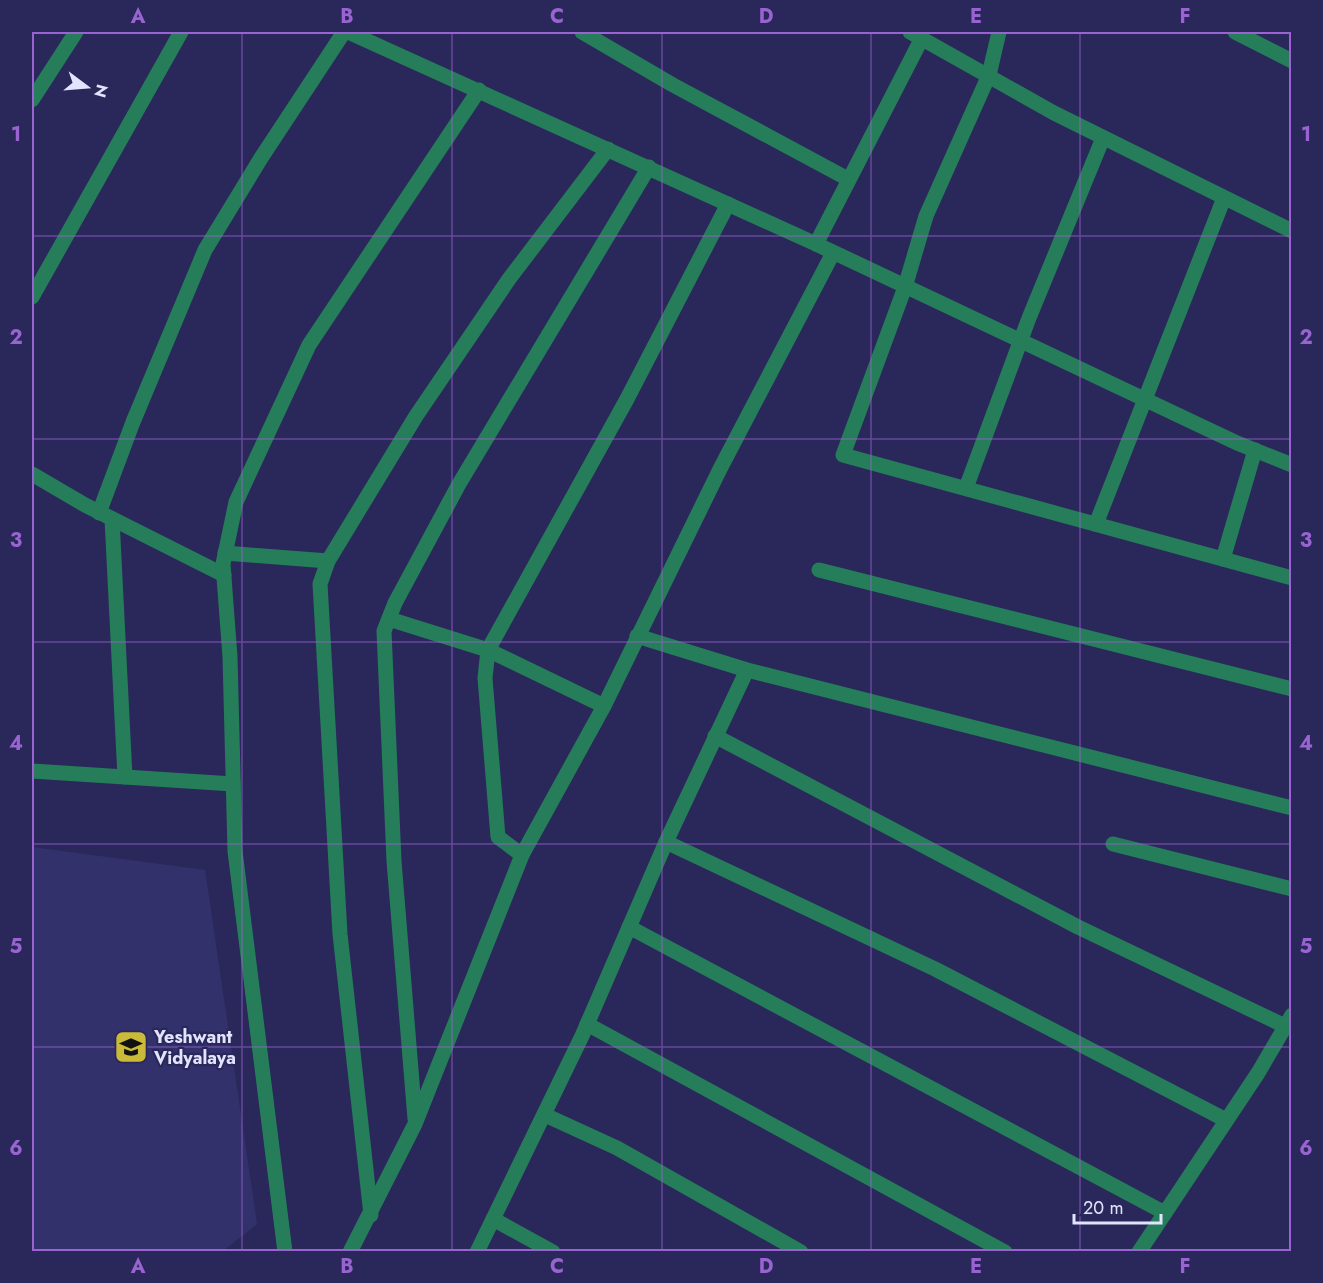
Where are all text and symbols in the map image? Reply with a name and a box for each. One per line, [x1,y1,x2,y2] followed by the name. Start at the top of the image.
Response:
[130,2,146,31] text: A
[340,2,354,31] text: B
[550,2,564,31] text: C
[759,2,773,31] text: D
[970,2,982,31] text: E
[1179,2,1191,31] text: F
[57,57,117,117] north arrow
[88,82,114,100] text: N
[11,120,21,149] text: 1
[1301,120,1311,149] text: 1
[9,323,23,352] text: 2
[1299,323,1313,352] text: 2
[10,526,22,555] text: 3
[1300,526,1312,555] text: 3
[9,729,23,758] text: 4
[1299,729,1313,758] text: 4
[10,932,23,961] text: 5
[1300,932,1313,961] text: 5
[153,1024,236,1071] place label: Yeshwant Vidyalaya
[113,1029,149,1065] school or university icon: Yeshwant Vidyalaya
[9,1134,23,1163] text: 6
[1299,1134,1313,1163] text: 6
[1074,1187,1161,1225] scale bar
[1083,1195,1123,1221] text: 20 m
[130,1252,146,1281] text: A
[340,1252,354,1281] text: B
[550,1252,564,1281] text: C
[759,1252,773,1281] text: D
[970,1252,982,1281] text: E
[1179,1252,1191,1281] text: F

